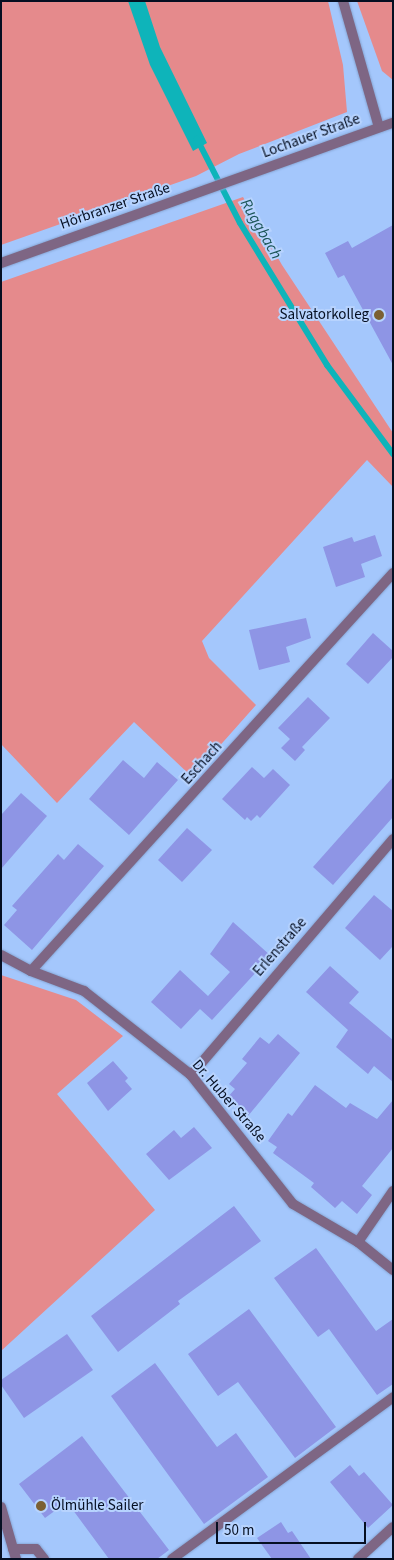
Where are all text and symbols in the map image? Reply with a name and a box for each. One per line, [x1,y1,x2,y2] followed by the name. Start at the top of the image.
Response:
[260,110,362,162] street label: Lochauer Straße
[58,179,172,233] street label: Hörbranzer Straße
[236,195,286,263] water label: Ruggbach
[280,306,369,324] place label: Salvatorkolleg
[373,309,385,321] marker: Salvatorkolleg
[178,738,226,788] street label: Eschach
[250,914,310,980] street label: Erlenstraße
[188,1056,270,1146] street label: Dr. Huber Straße
[51,1497,144,1515] place label: Ölmühle Sailer
[35,1500,47,1512] marker: Ölmühle Sailer
[219,1512,369,1544] scale bar
[224,1520,254,1541] text: 50 m

